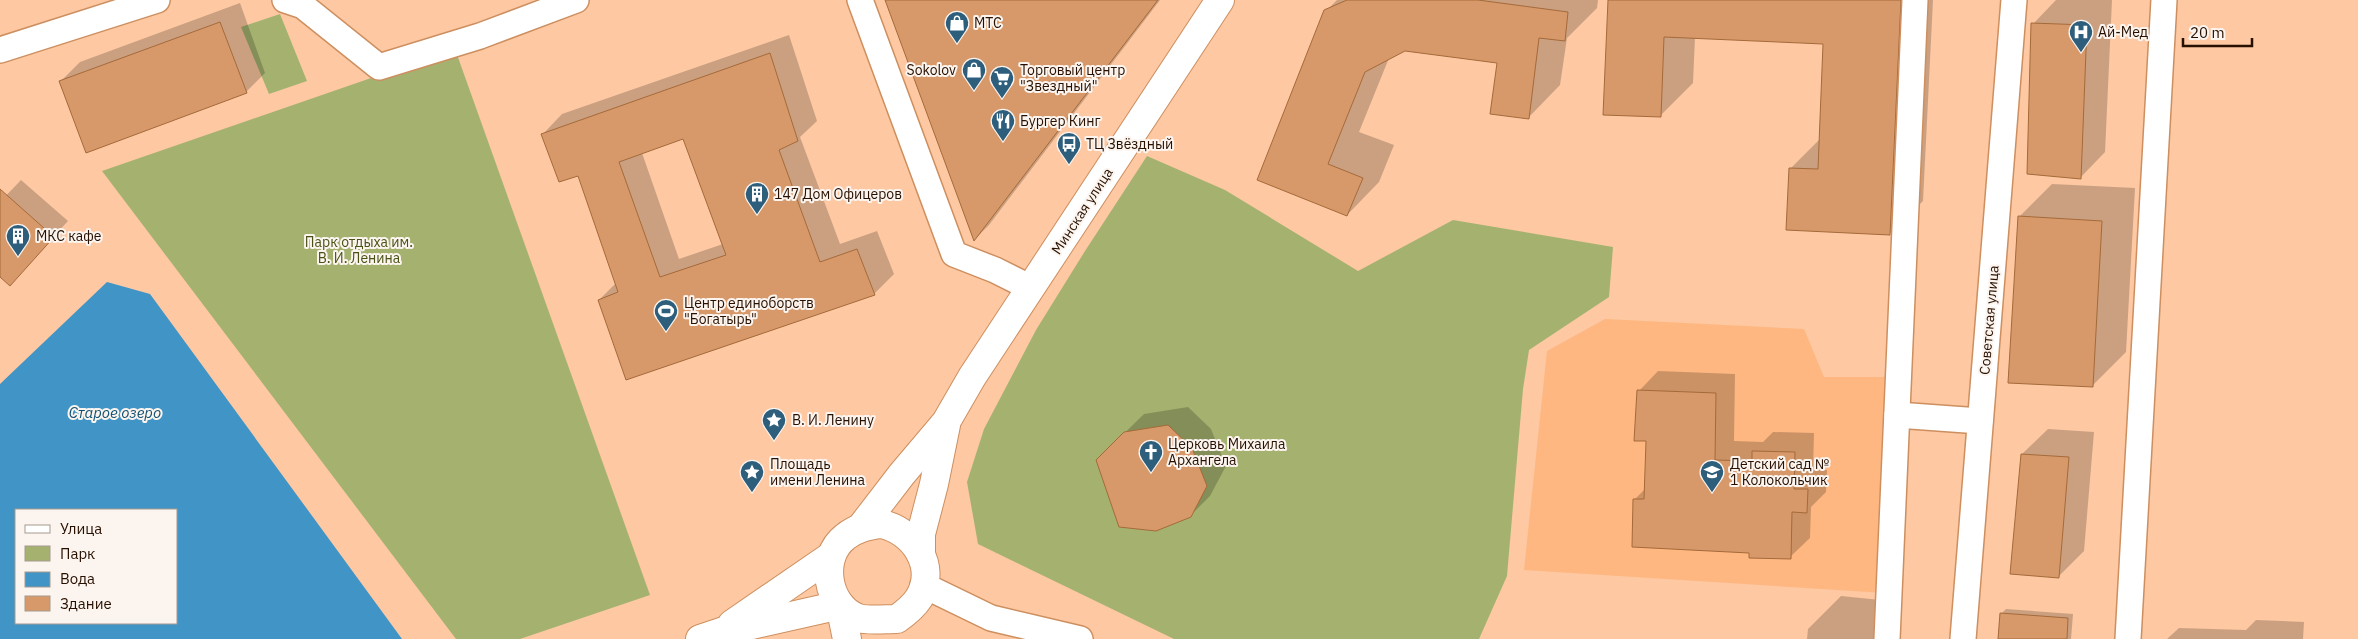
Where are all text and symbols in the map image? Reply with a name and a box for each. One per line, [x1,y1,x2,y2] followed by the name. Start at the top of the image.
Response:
[944,10,970,44] shop icon: МТС
[974,14,1002,32] place label: МТС
[2183,15,2252,47] scale bar
[2068,19,2094,53] hospital icon: Ай-Мед
[2098,23,2148,41] place label: Ай-Мед
[2190,23,2225,42] text: 20 m
[961,57,987,91] shop icon: Sokolov
[907,61,956,79] place label: Sokolov
[1020,61,1125,95] place label: Торговый центр "Звездный"
[989,65,1015,99] supermarket icon: Торговый центр "Звездный"
[990,108,1016,142] restaurant icon: Бургер Кинг
[1020,112,1101,130] place label: Бургер Кинг
[1056,131,1082,165] bus stop icon: ТЦ Звёздный
[1086,135,1173,153] place label: ТЦ Звёздный
[1047,164,1117,258] street label: Минская улица
[744,181,770,215] building icon: 147 Дом Офицеров
[774,185,902,203] place label: 147 Дом Офицеров
[5,223,31,257] building icon: МКС кафе
[36,227,102,245] place label: МКС кафе
[305,233,413,267] park label: Парк отдыха им. В. И. Ленина
[1975,264,2003,376] street label: Советская улица
[684,294,814,328] place label: Центр единоборств "Богатырь"
[653,298,679,332] sports icon: Центр единоборств "Богатырь"
[69,403,161,422] water label: Старое озеро
[761,407,787,441] place icon: В. И. Ленину
[792,411,874,429] place label: В. И. Ленину
[1168,435,1286,469] place label: Церковь Михаила Архангела
[1138,439,1164,473] church icon: Церковь Михаила Архангела
[770,455,865,489] place label: Площадь имени Ленина
[1730,455,1829,489] place label: Детский сад № 1 Колокольчик
[739,459,765,493] place icon: Площадь имени Ленина
[1699,459,1725,493] school or university icon: Детский сад № 1 Колокольчик
[15,509,178,624] legend
[60,519,102,538] text: Улица
[60,544,95,563] text: Парк
[60,569,95,588] text: Вода
[60,594,112,613] text: Здание

